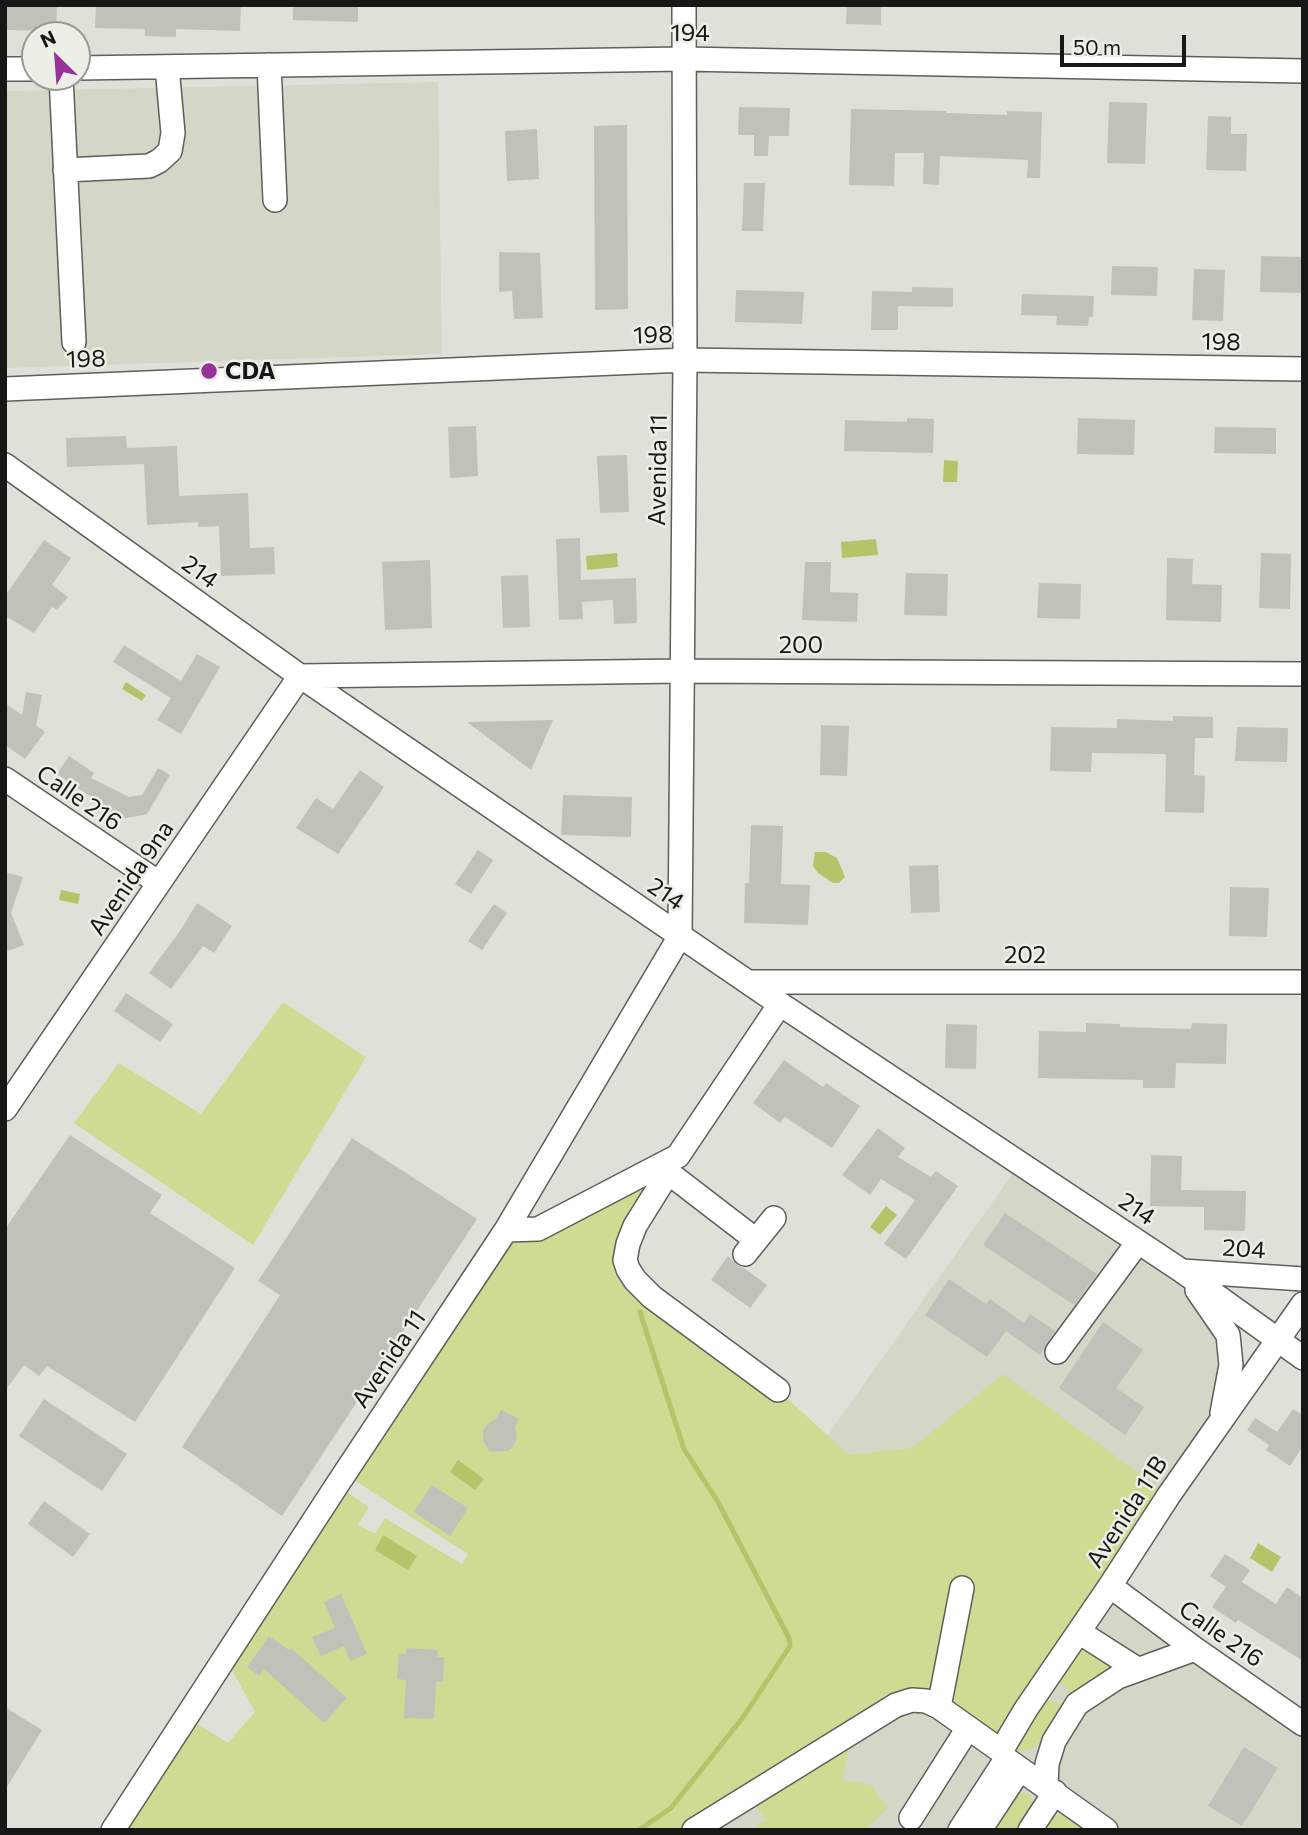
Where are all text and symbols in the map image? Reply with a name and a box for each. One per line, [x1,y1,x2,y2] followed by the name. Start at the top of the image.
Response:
[670,19,710,47] street label: 194
[21,21,91,91] north arrow
[1063,21,1189,65] scale bar
[36,25,59,52] text: N
[1073,34,1121,59] text: 50 m
[633,320,673,350] street label: 198
[1201,327,1241,357] street label: 198
[66,344,106,374] street label: 198
[225,357,276,385] place label: CDA
[199,361,219,381] marker: CDA
[643,414,673,526] street label: Avenida 11
[176,549,224,595] street label: 214
[779,631,823,659] street label: 200
[31,759,127,837] street label: Calle 216
[82,815,180,941] street label: Avenida 9na
[642,871,690,917] street label: 214
[1004,941,1046,969] street label: 202
[1113,1186,1161,1232] street label: 214
[1221,1233,1267,1265] street label: 204
[346,1305,432,1413] street label: Avenida 11
[1080,1451,1174,1573] street label: Avenida 11B
[1173,1595,1269,1673] street label: Calle 216

